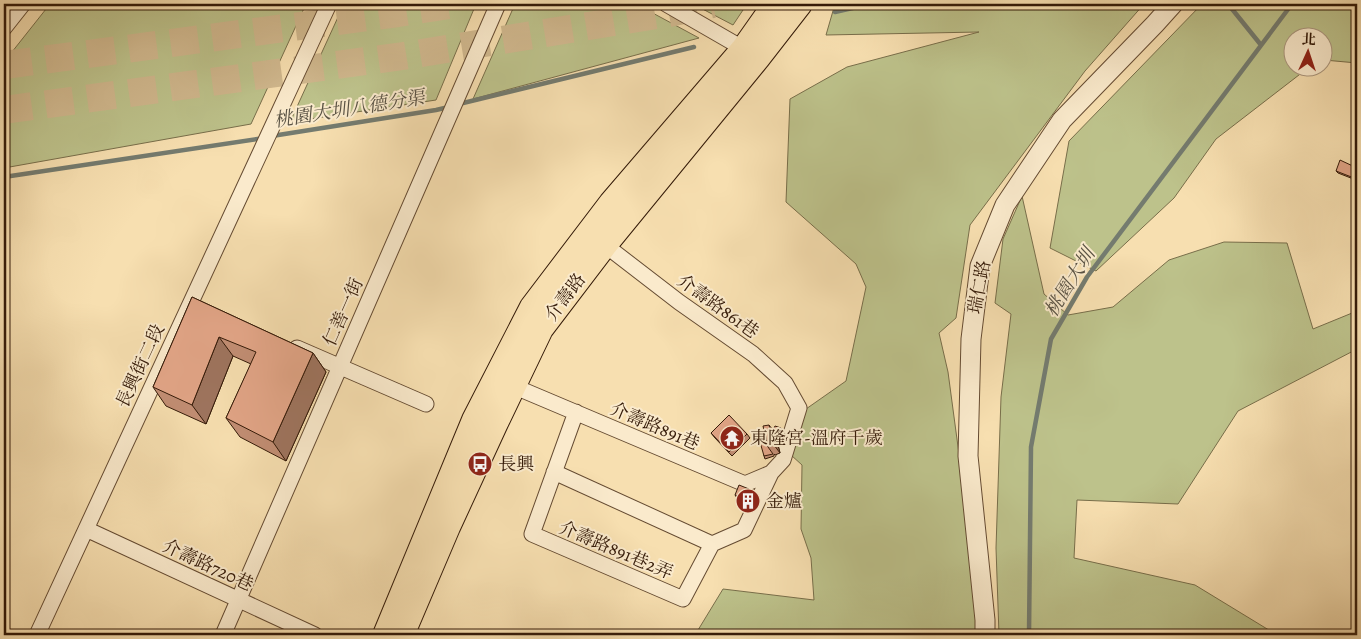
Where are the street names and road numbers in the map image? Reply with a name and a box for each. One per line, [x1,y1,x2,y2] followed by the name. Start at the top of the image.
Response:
[962,258,996,316] street label: 瑞仁路
[539,268,591,326] street label: 介壽路
[672,268,764,344] street label: 介壽路861巷
[317,274,369,350] street label: 仁善一街
[110,320,170,412] street label: 長興街二段
[607,396,703,456] street label: 介壽路891巷
[555,515,677,585] street label: 介壽路891巷2弄
[159,533,257,597] street label: 介壽路720巷

